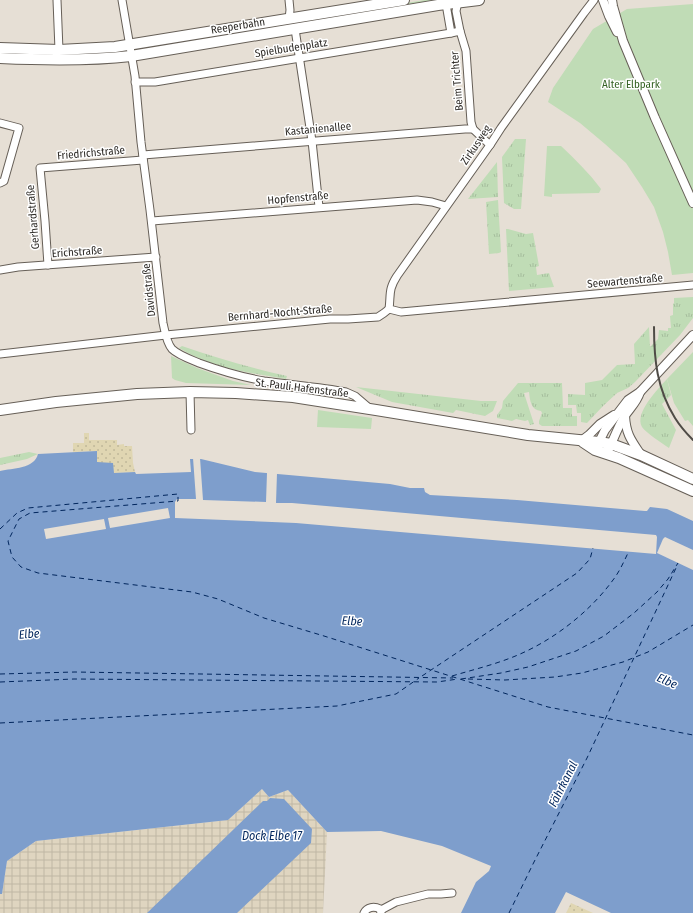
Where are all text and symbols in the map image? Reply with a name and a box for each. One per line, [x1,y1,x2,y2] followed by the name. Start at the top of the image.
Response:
[210,15,266,37] street label: Reeperbahn
[254,36,329,60] street label: Spielbudenplatz
[448,50,466,111] street label: Beim Trichter
[602,78,661,91] park label: Alter Elbpark
[284,120,352,138] street label: Kastanienallee
[458,122,494,167] street label: Zirkusweg
[57,144,125,162] street label: Friedrichstraße
[24,184,42,250] street label: Gerhardstraße
[267,189,329,207] street label: Hopfenstraße
[51,244,103,260] street label: Erichstraße
[140,263,158,317] street label: Davidstraße
[587,271,663,291] street label: Seewartenstraße
[227,302,333,324] street label: Bernhard-Nocht-Straße
[255,376,349,400] street label: St. Pauli Hafenstraße
[341,613,363,629] water label: Elbe
[18,626,40,642] water label: Elbe
[655,670,680,692] water label: Elbe
[546,759,580,809] water label: Fährkanal
[242,829,303,843] water label: Dock Elbe 17

